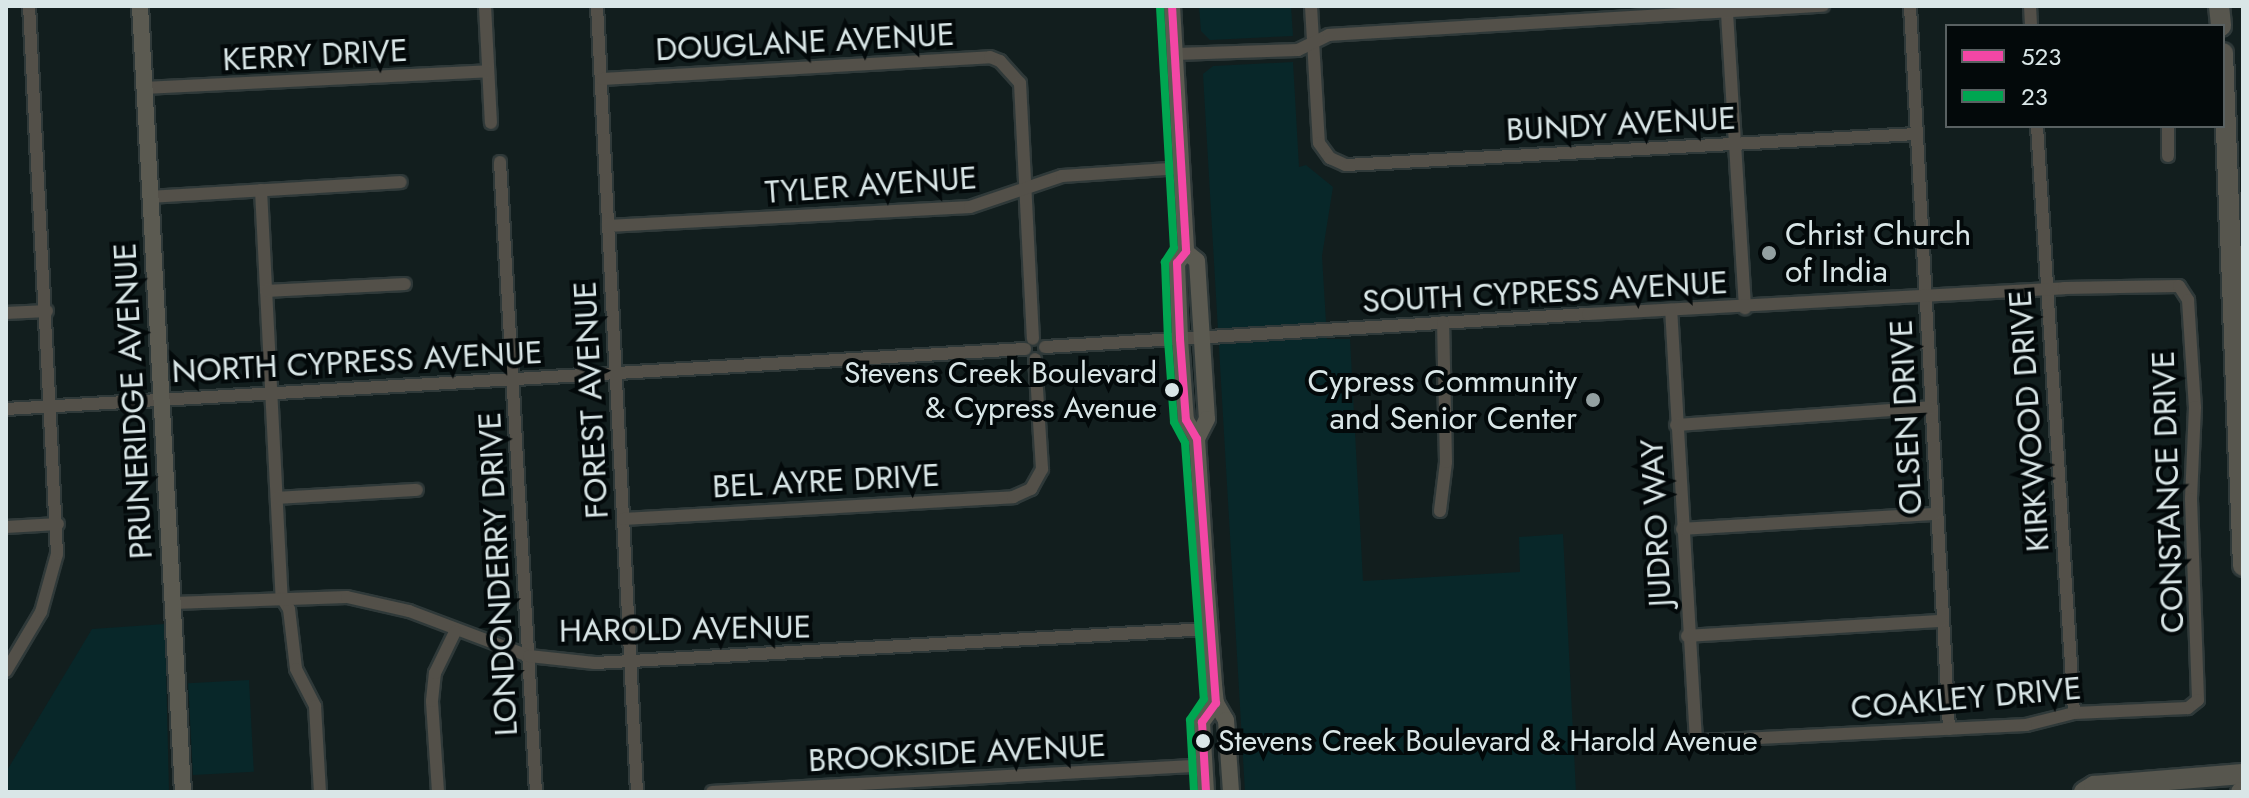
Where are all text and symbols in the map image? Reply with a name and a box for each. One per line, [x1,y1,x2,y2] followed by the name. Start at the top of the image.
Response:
[654,15,956,69] street label: DOUGLANE AVENUE
[1945,24,2225,128] legend
[221,31,409,79] street label: KERRY DRIVE
[2021,39,2061,74] text: 523
[2021,79,2048,114] text: 23
[1505,99,1737,149] street label: BUNDY AVENUE
[764,158,978,212] street label: TYLER AVENUE
[1785,216,1971,291] place label: Christ Church of India
[106,242,160,560] street label: PRUNERIDGE AVENUE
[1760,244,1778,262] marker: Christ Church of India
[1361,263,1729,321] street label: SOUTH CYPRESS AVENUE
[566,280,616,520] street label: FOREST AVENUE
[2001,289,2057,553] street label: KIRKWOOD DRIVE
[1882,318,1930,516] street label: OLSEN DRIVE
[171,333,543,391] street label: NORTH CYPRESS AVENUE
[2144,350,2192,634] street label: CONSTANCE DRIVE
[844,355,1157,426] place label: Stevens Creek Boulevard & Cypress Avenue
[1307,363,1577,438] place label: Cypress Community and Senior Center
[1164,382,1180,398] marker: Stevens Creek Boulevard & Cypress Avenue
[1584,391,1602,409] marker: Cypress Community and Senior Center
[470,411,526,737] street label: LONDONDERRY DRIVE
[1632,438,1680,608] street label: JUDRO WAY
[711,456,941,506] street label: BEL AYRE DRIVE
[559,608,811,650] street label: HAROLD AVENUE
[1849,669,2083,727] street label: COAKLEY DRIVE
[1218,723,1758,759] place label: Stevens Creek Boulevard & Harold Avenue
[807,726,1107,780] street label: BROOKSIDE AVENUE
[1195,733,1211,749] marker: Stevens Creek Boulevard & Harold Avenue

